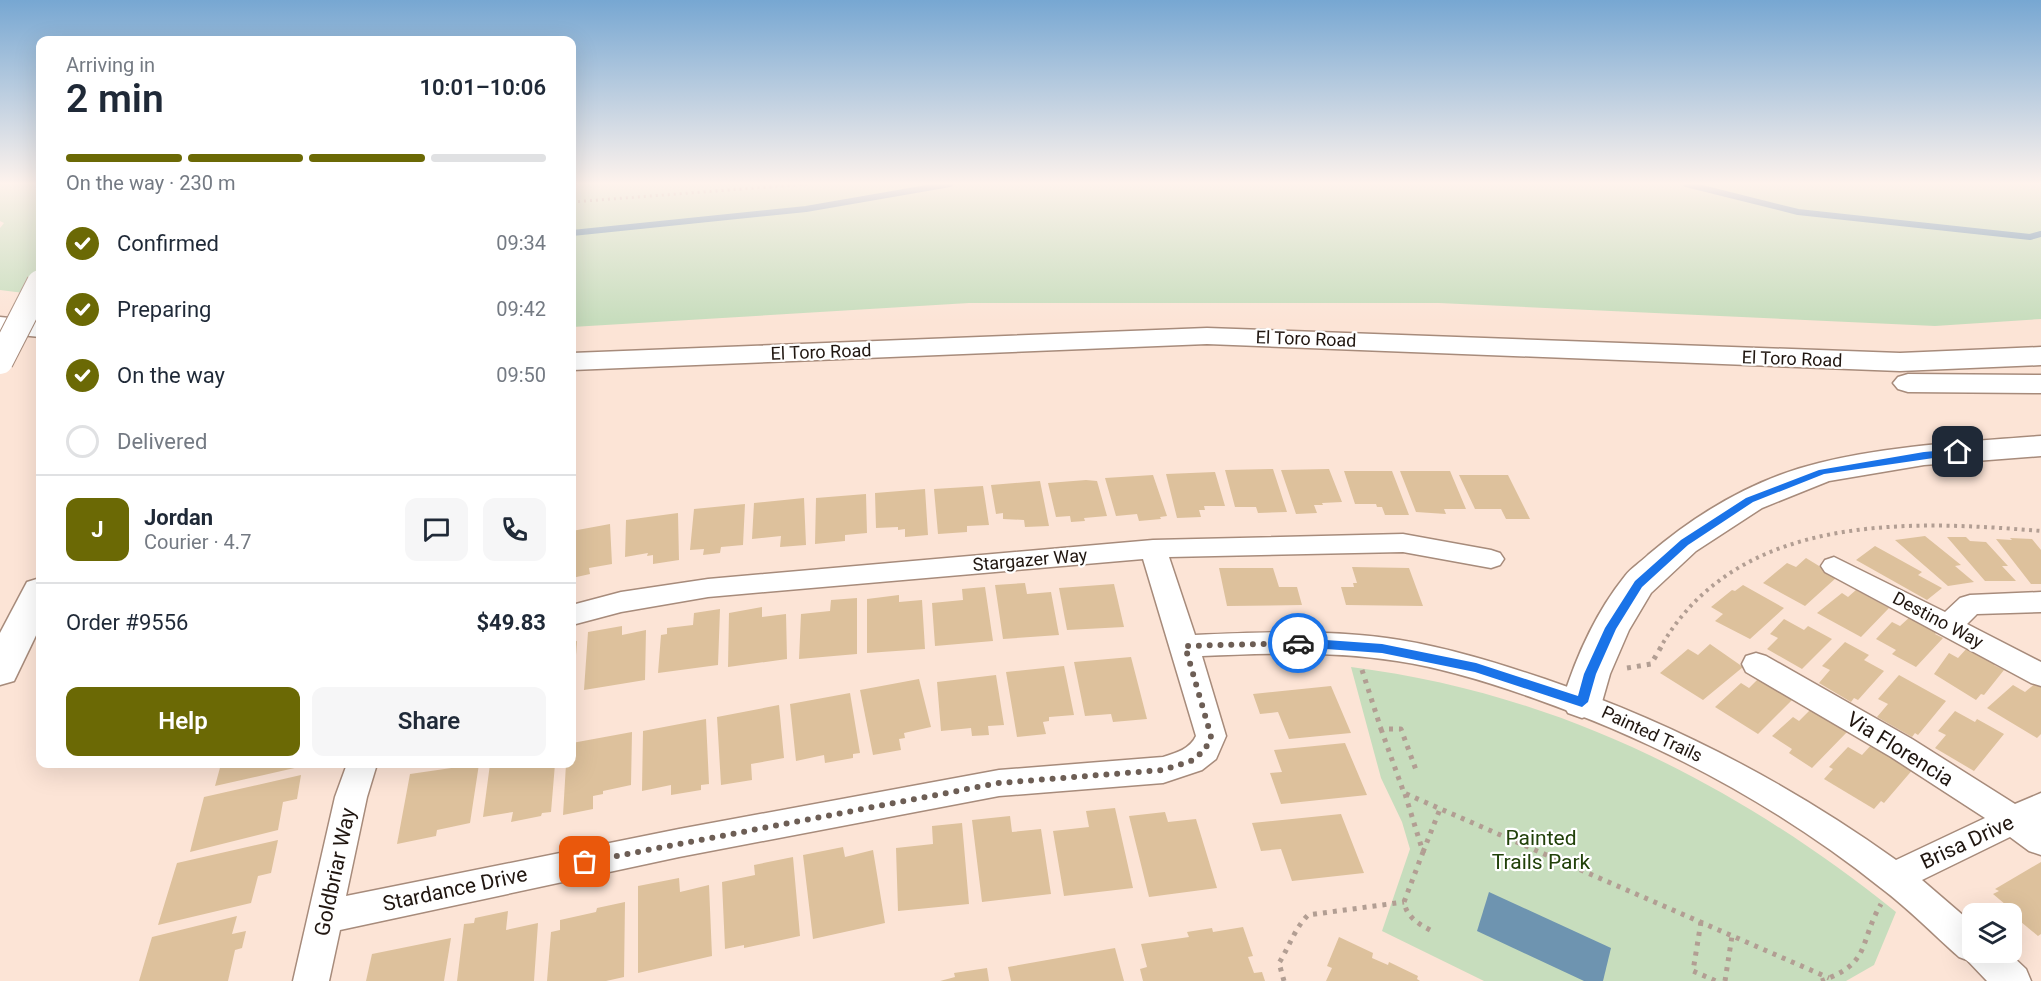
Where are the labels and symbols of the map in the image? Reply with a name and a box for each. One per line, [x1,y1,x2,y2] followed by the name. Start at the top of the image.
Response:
[1255,326,1357,351] street label: El Toro Road
[770,339,872,364] street label: El Toro Road
[1741,346,1843,371] street label: El Toro Road
[1932,426,1983,477] pin
[972,544,1089,575] street label: Stargazer Way
[1889,587,1987,652] street label: Destino Way
[1268,613,1328,673] courier
[1599,701,1706,766] street label: Painted Trails
[1842,707,1958,791] street label: Via Florencia
[310,806,360,938] street label: Goldbriar Way
[1917,810,2017,874] street label: Brisa Drive
[1492,826,1591,874] park label: Painted Trails Park
[559,836,610,887] pin
[381,862,529,916] street label: Stardance Drive

